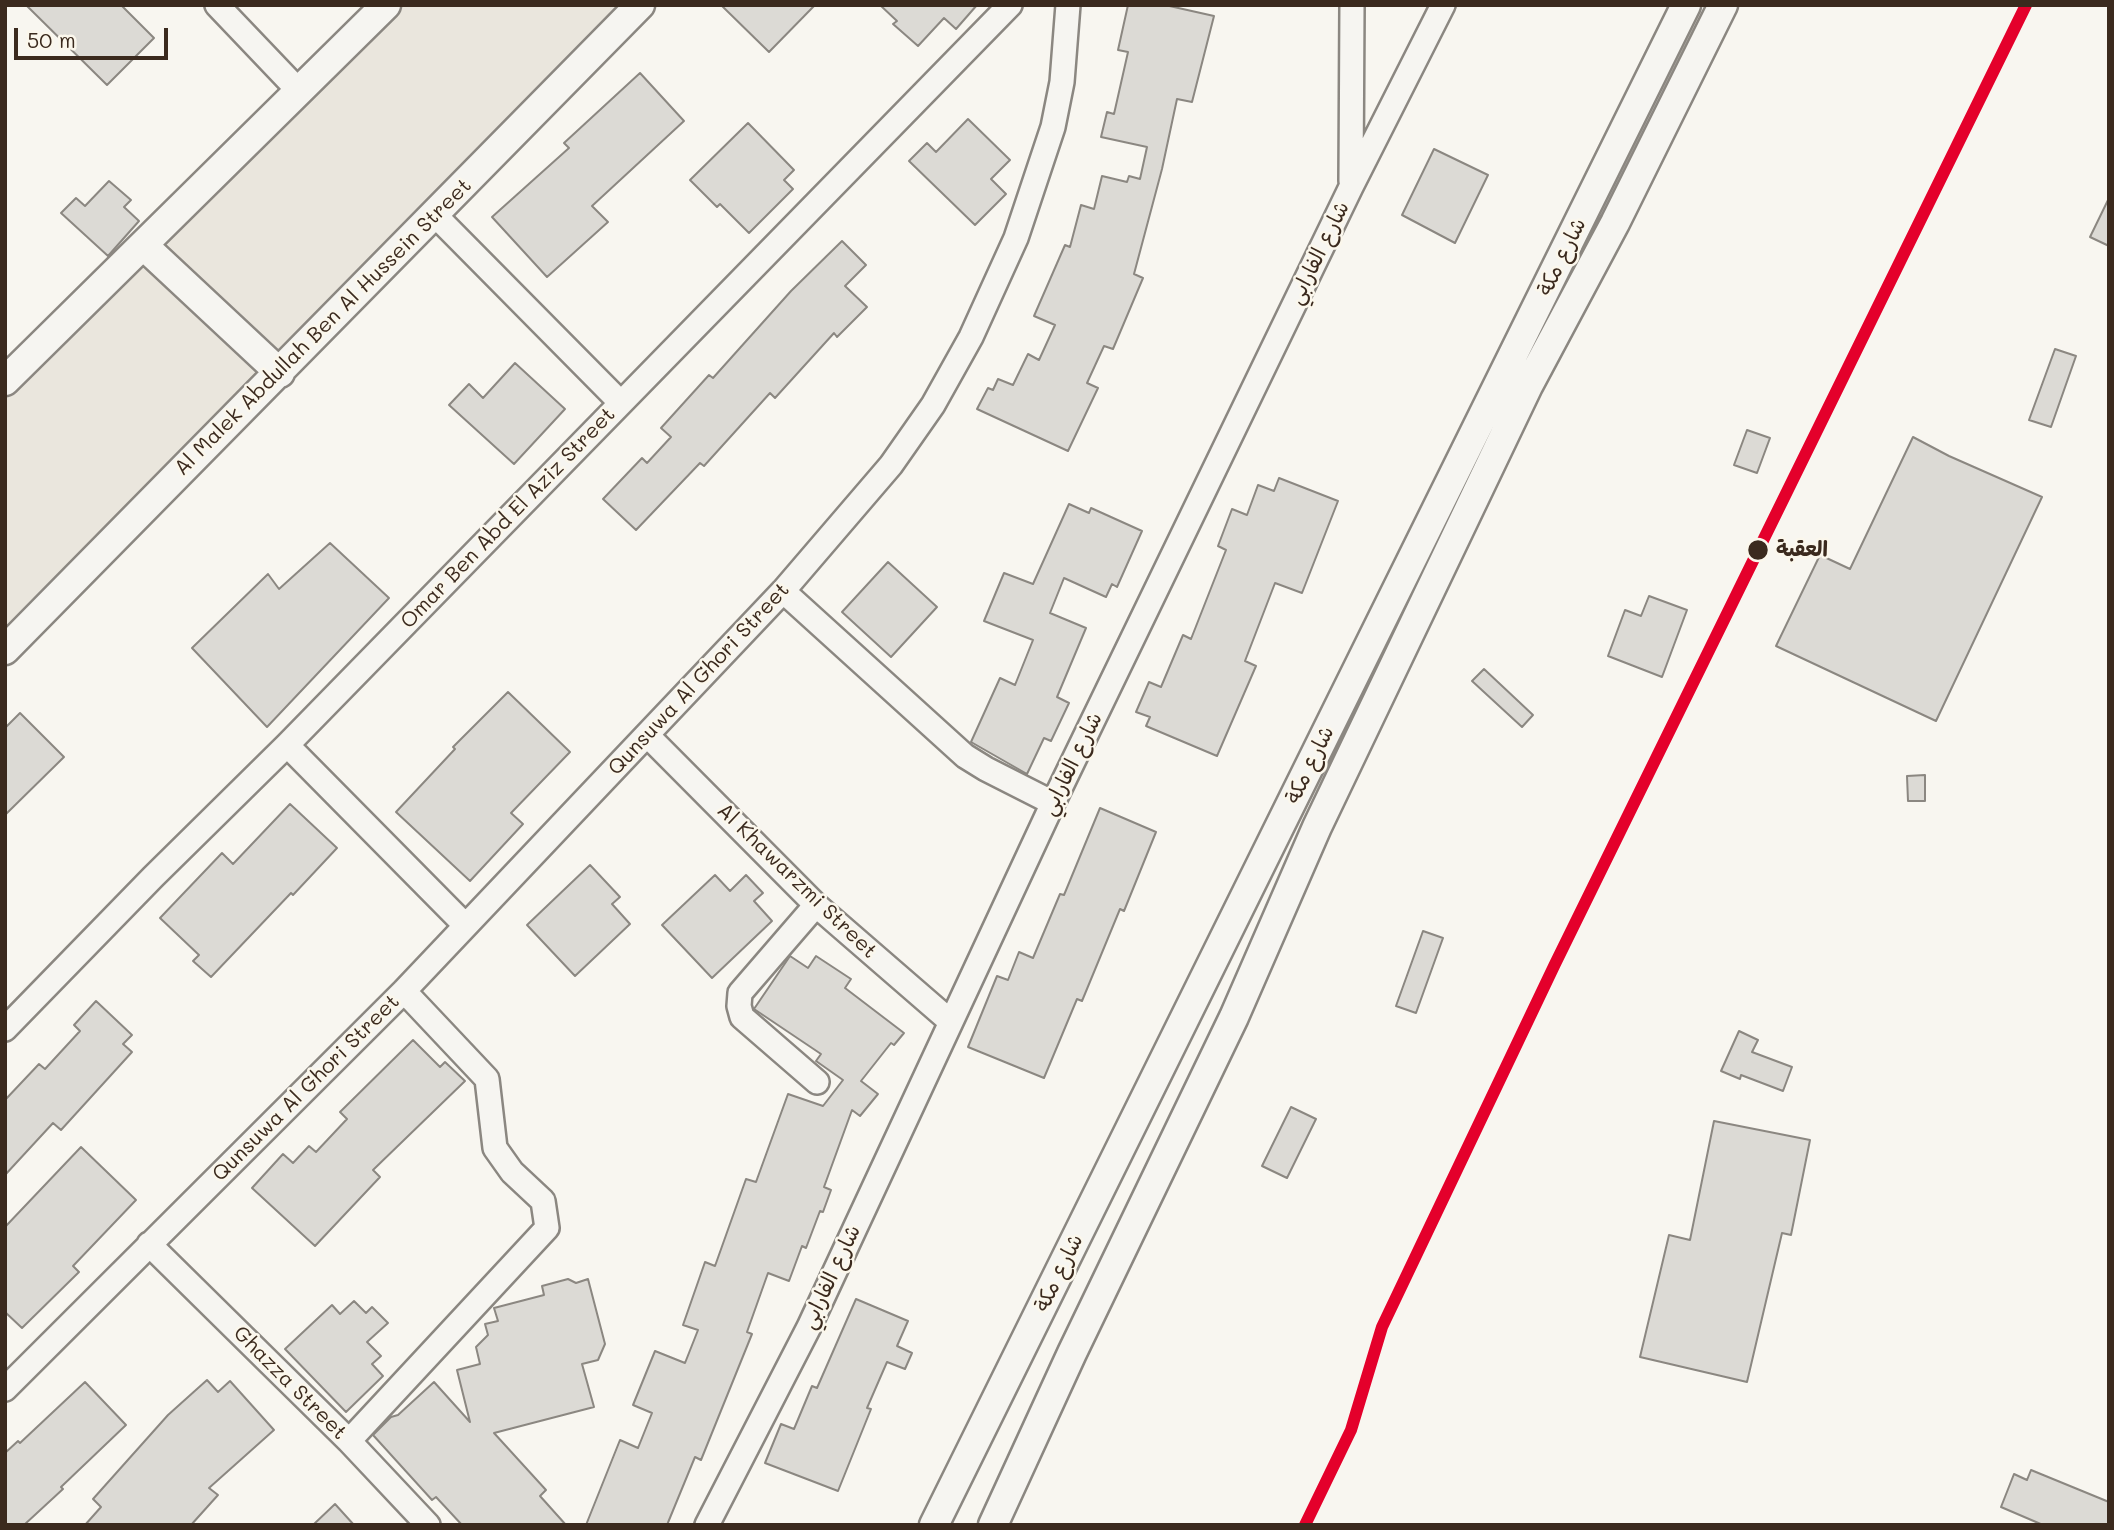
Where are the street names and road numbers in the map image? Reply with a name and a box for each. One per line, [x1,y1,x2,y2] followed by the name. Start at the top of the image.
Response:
[169,173,477,481] street label: Al Malek Abdullah Ben Al Hussein Street
[1283,197,1355,309] street label: شارع الفارابي
[1532,214,1592,300] street label: شارع مكة
[395,402,621,634] street label: Omar Ben Abd El Aziz Street
[603,577,795,781] street label: Qunsuwa Al Ghori Street
[1036,708,1108,820] street label: شارع الفارابي
[1280,722,1340,808] street label: شارع مكة
[712,798,882,964] street label: Al Khawarzmi Street
[207,989,405,1187] street label: Qunsuwa Al Ghori Street
[796,1221,866,1333] street label: شارع الفارابي
[1029,1230,1089,1316] street label: شارع مكة
[228,1321,352,1445] street label: Ghazza Street

